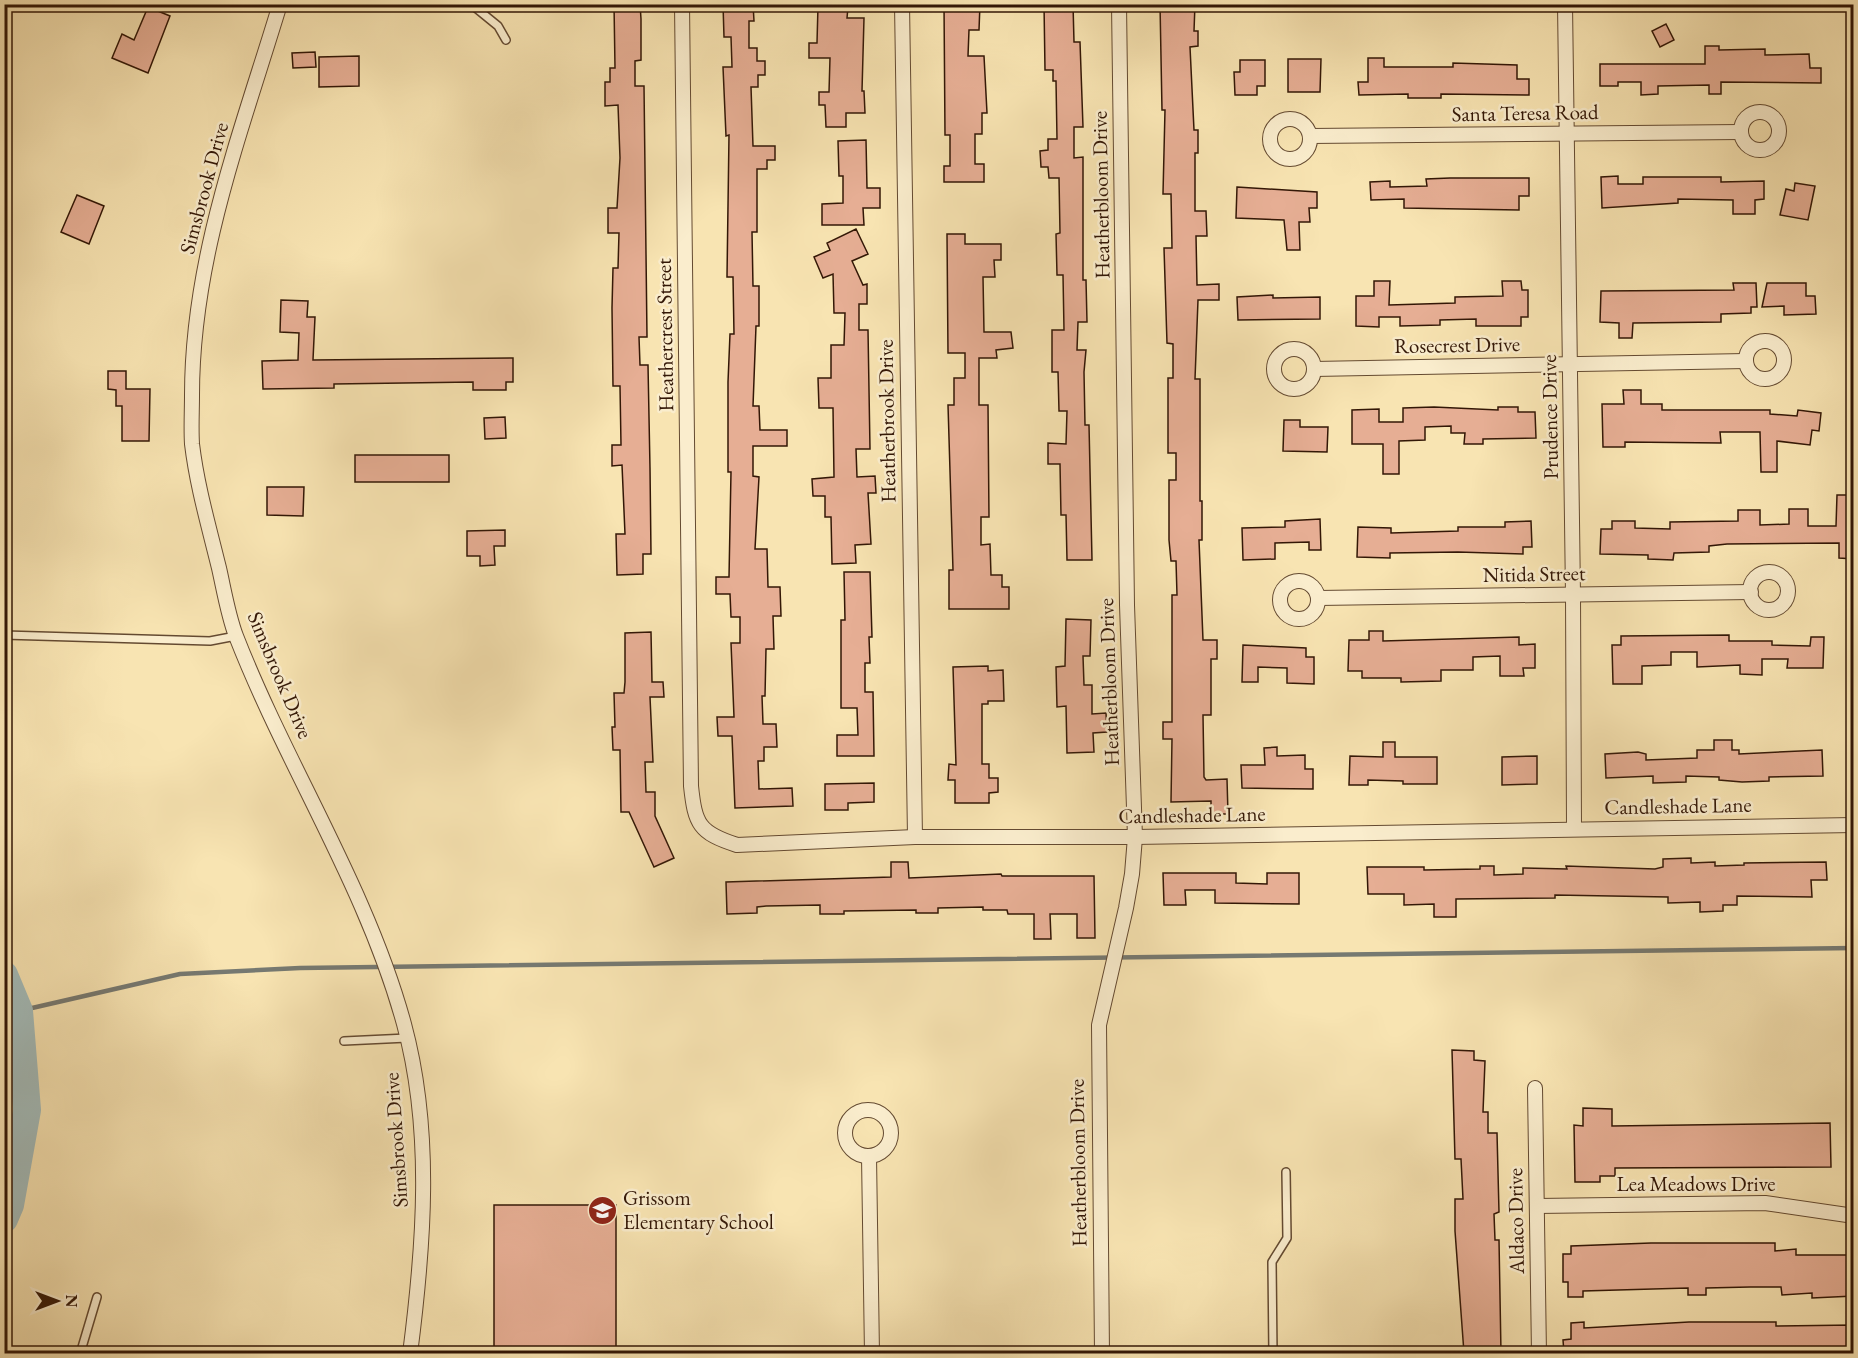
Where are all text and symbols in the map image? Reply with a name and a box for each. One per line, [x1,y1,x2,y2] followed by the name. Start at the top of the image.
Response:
[1451,98,1599,127] street label: Santa Teresa Road
[1086,111,1115,279] street label: Heatherbloom Drive
[173,119,234,257] street label: Simsbrook Drive
[650,258,679,412] street label: Heathercrest Street
[1394,330,1520,359] street label: Rosecrest Drive
[872,339,901,503] street label: Heatherbrook Drive
[1535,354,1564,480] street label: Prudence Drive
[1482,559,1586,588] street label: Nitida Street
[1092,598,1125,766] street label: Heatherbloom Drive
[242,607,319,742] street label: Simsbrook Drive
[1604,791,1752,820] street label: Candleshade Lane
[1118,800,1266,829] street label: Candleshade Lane
[377,1072,414,1208] street label: Simsbrook Drive
[1063,1079,1092,1247] street label: Heatherbloom Drive
[1501,1168,1530,1275] street label: Aldaco Drive
[1616,1170,1776,1197] street label: Lea Meadows Drive
[623,1184,774,1235] place label: Grissom Elementary School
[586,1194,618,1226] school or university icon: Grissom Elementary School
[27,1271,87,1331] north arrow
[61,1295,82,1308] text: N

